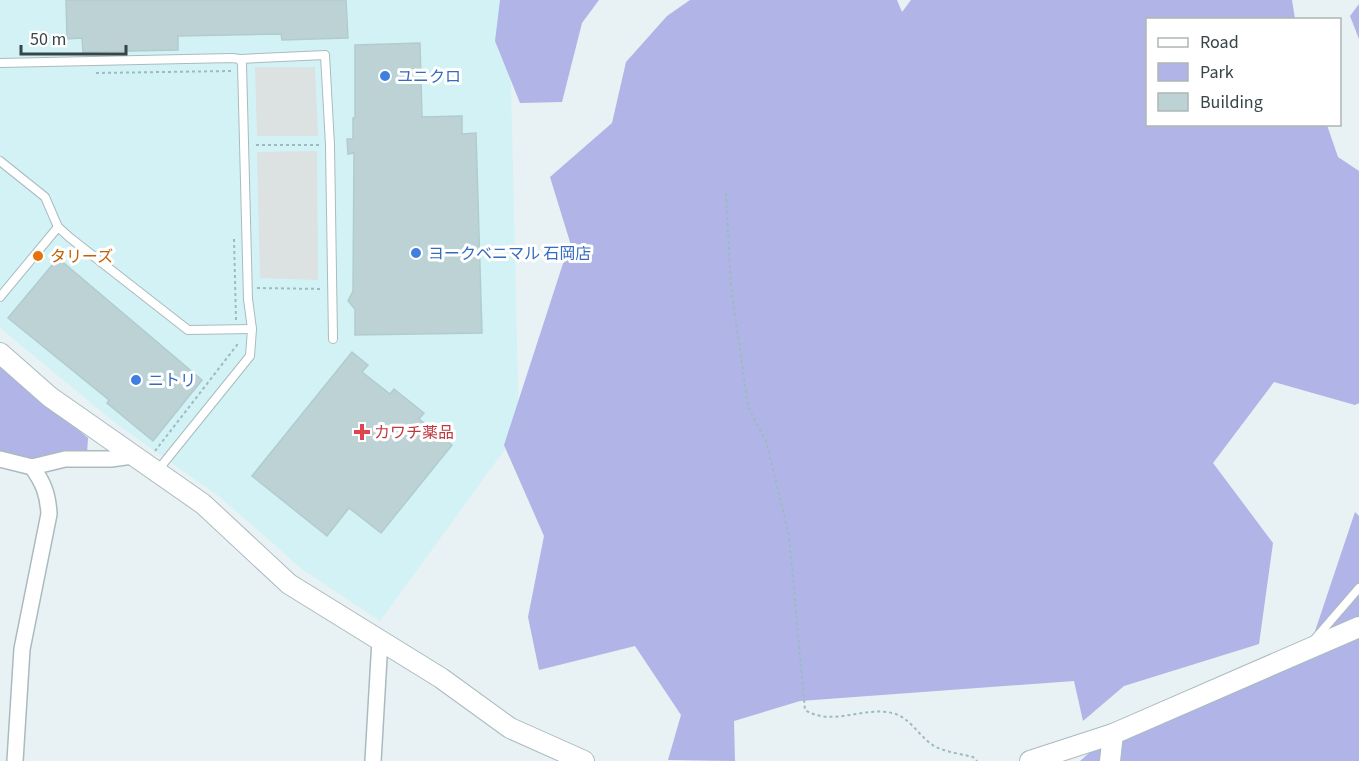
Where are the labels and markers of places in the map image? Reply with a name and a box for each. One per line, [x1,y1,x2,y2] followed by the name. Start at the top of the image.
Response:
[397,66,461,88] place label: ユニクロ
[378,69,392,83] marker: ユニクロ
[428,243,591,265] place label: ヨークベニマル 石岡店
[50,246,113,268] place label: タリーズ
[409,246,423,260] marker: ヨークベニマル 石岡店
[31,249,45,263] marker: タリーズ
[148,370,196,392] place label: ニトリ
[129,373,143,387] marker: ニトリ
[374,422,454,444] place label: カワチ薬品
[355,425,369,439] marker: カワチ薬品

